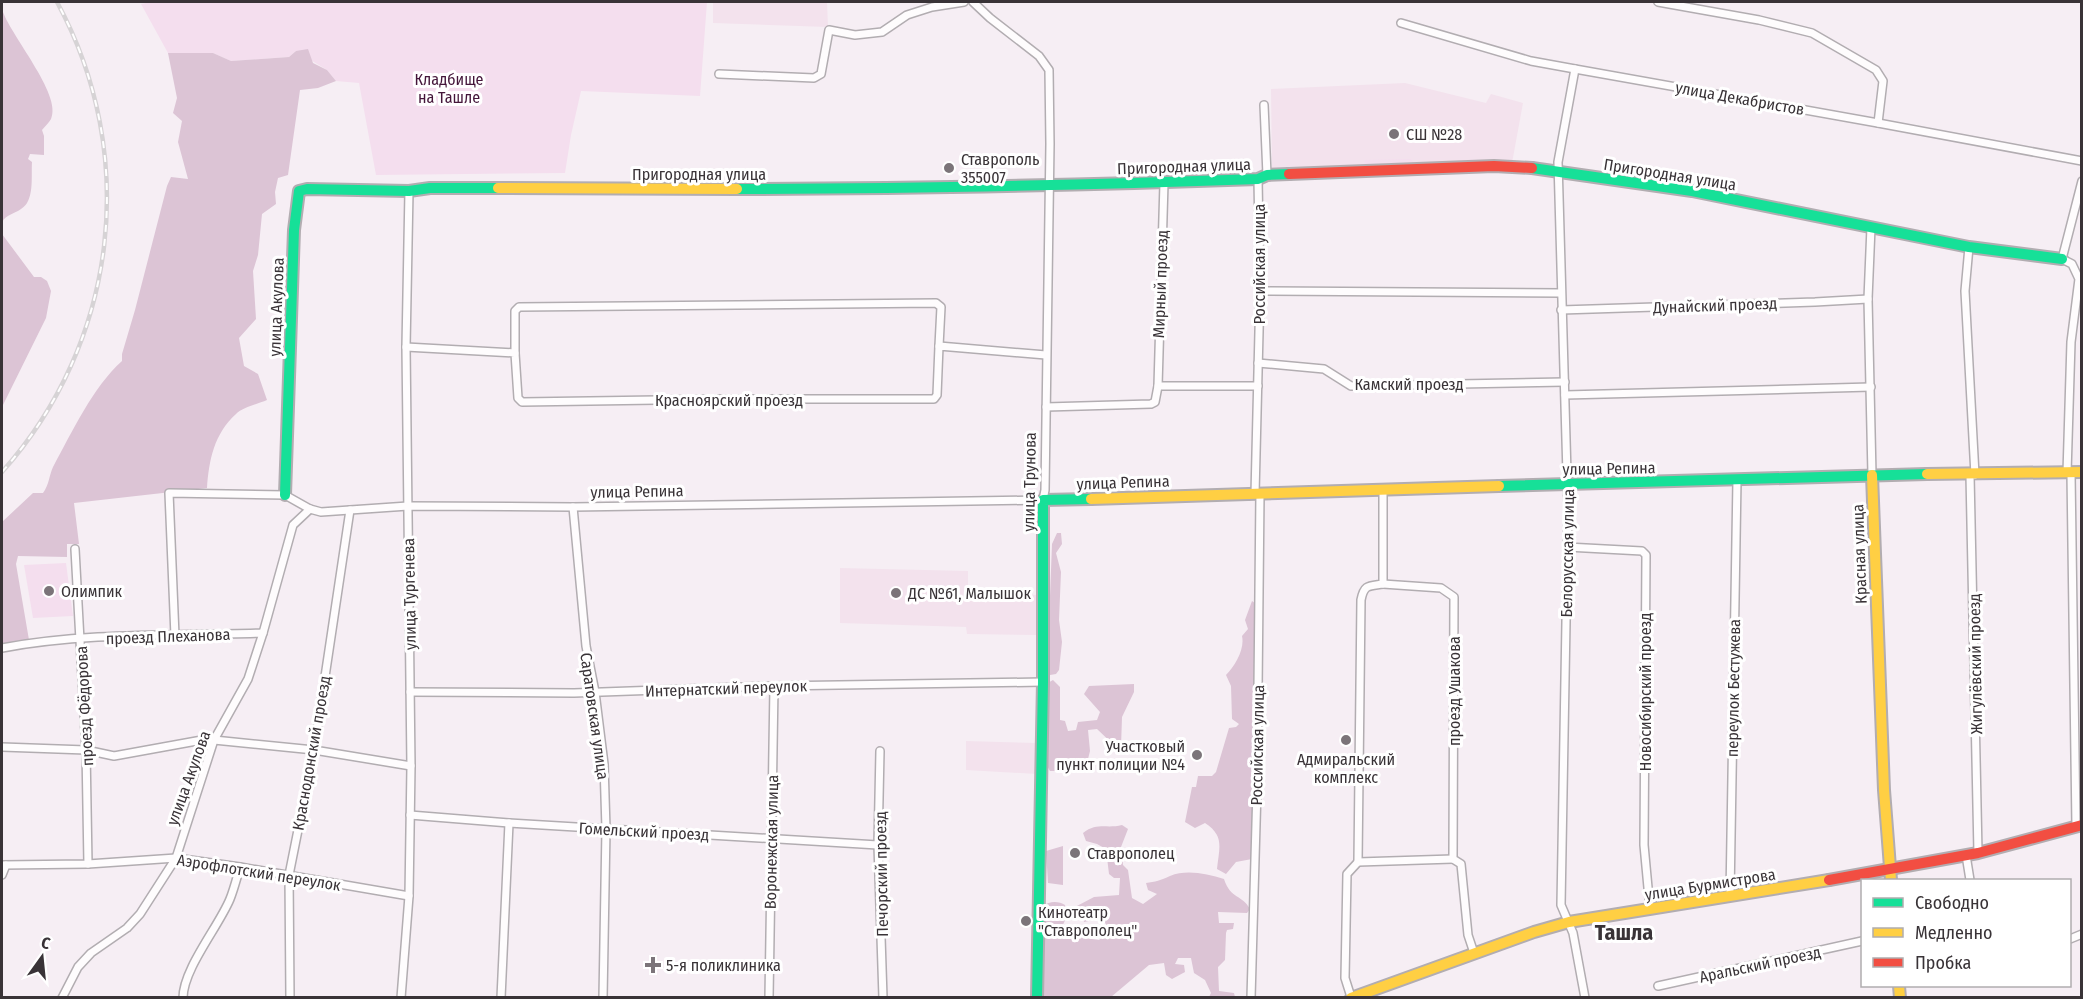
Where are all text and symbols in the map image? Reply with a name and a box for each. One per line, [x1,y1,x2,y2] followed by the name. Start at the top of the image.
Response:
[415,70,484,107] park label: Кладбище на Ташле
[1674,78,1806,119] street label: улица Декабристов
[1406,125,1462,144] place label: СШ №28
[1387,127,1401,141] marker: СШ №28
[961,150,1039,187] place label: Ставрополь 355007
[1117,155,1251,178] street label: Пригородная улица
[1602,155,1738,194] street label: Пригородная улица
[942,161,956,175] marker: Ставрополь 355007
[632,165,766,184] street label: Пригородная улица
[1250,204,1269,324] street label: Российская улица
[1149,230,1172,338] street label: Мирный проезд
[265,257,288,357] street label: улица Акулова
[1652,294,1777,317] street label: Дунайский проезд
[1354,375,1464,394] street label: Камский проезд
[655,391,803,410] street label: Красноярский проезд
[1019,432,1040,532] street label: улица Трунова
[1562,458,1656,479] street label: улица Репина
[1076,471,1170,494] street label: улица Репина
[590,481,684,502] street label: улица Репина
[1557,488,1578,617] street label: Белорусская улица
[1848,504,1871,604] street label: Красная улица
[399,538,420,650] street label: улица Тургенева
[61,582,123,601] place label: Олимпик
[42,584,56,598] marker: Олимпик
[907,584,1031,603] place label: ДС №61, Малышок
[889,586,903,600] marker: ДС №61, Малышок
[1965,593,1986,735] street label: Жигулёвский проезд
[1636,613,1655,771] street label: Новосибирский проезд
[1723,619,1744,757] street label: переулок Бестужева
[105,625,231,648] street label: проезд Плеханова
[1445,636,1464,746] street label: проезд Ушакова
[72,645,97,767] street label: проезд Фёдорова
[576,651,613,781] street label: Саратовская улица
[289,674,334,832] street label: Краснодонский проезд
[645,676,808,701] street label: Интернатский переулок
[1247,684,1268,805] street label: Российская улица
[163,728,214,828] street label: улица Акулова
[1339,733,1353,747] marker: Адмиральский комплекс
[1056,737,1185,774] place label: Участковый пункт полиции №4
[1190,748,1204,762] marker: Участковый пункт полиции №4
[1297,750,1395,787] place label: Адмиральский комплекс
[761,775,782,909] street label: Воронежская улица
[871,811,892,937] street label: Печорский проезд
[578,819,710,844] street label: Гомельский проезд
[1087,844,1175,863] place label: Ставрополец
[1068,846,1082,860] marker: Ставрополец
[176,850,343,895] street label: Аэрофлотский переулок
[1643,865,1777,904] street label: улица Бурмистрова
[1861,879,2071,987] legend
[1915,892,1989,914] text: Свободно
[1038,903,1137,940] place label: Кинотеатр "Ставрополец"
[1019,914,1033,928] marker: Кинотеатр "Ставрополец"
[1595,919,1653,946] district label: Ташла
[1915,922,1993,944] text: Медленно
[12,927,72,987] north arrow
[39,933,53,953] text: С
[1698,942,1822,987] street label: Аральский проезд
[1915,952,1971,974] text: Пробка
[644,956,662,974] marker: 5-я поликлиника
[666,956,781,975] place label: 5-я поликлиника

